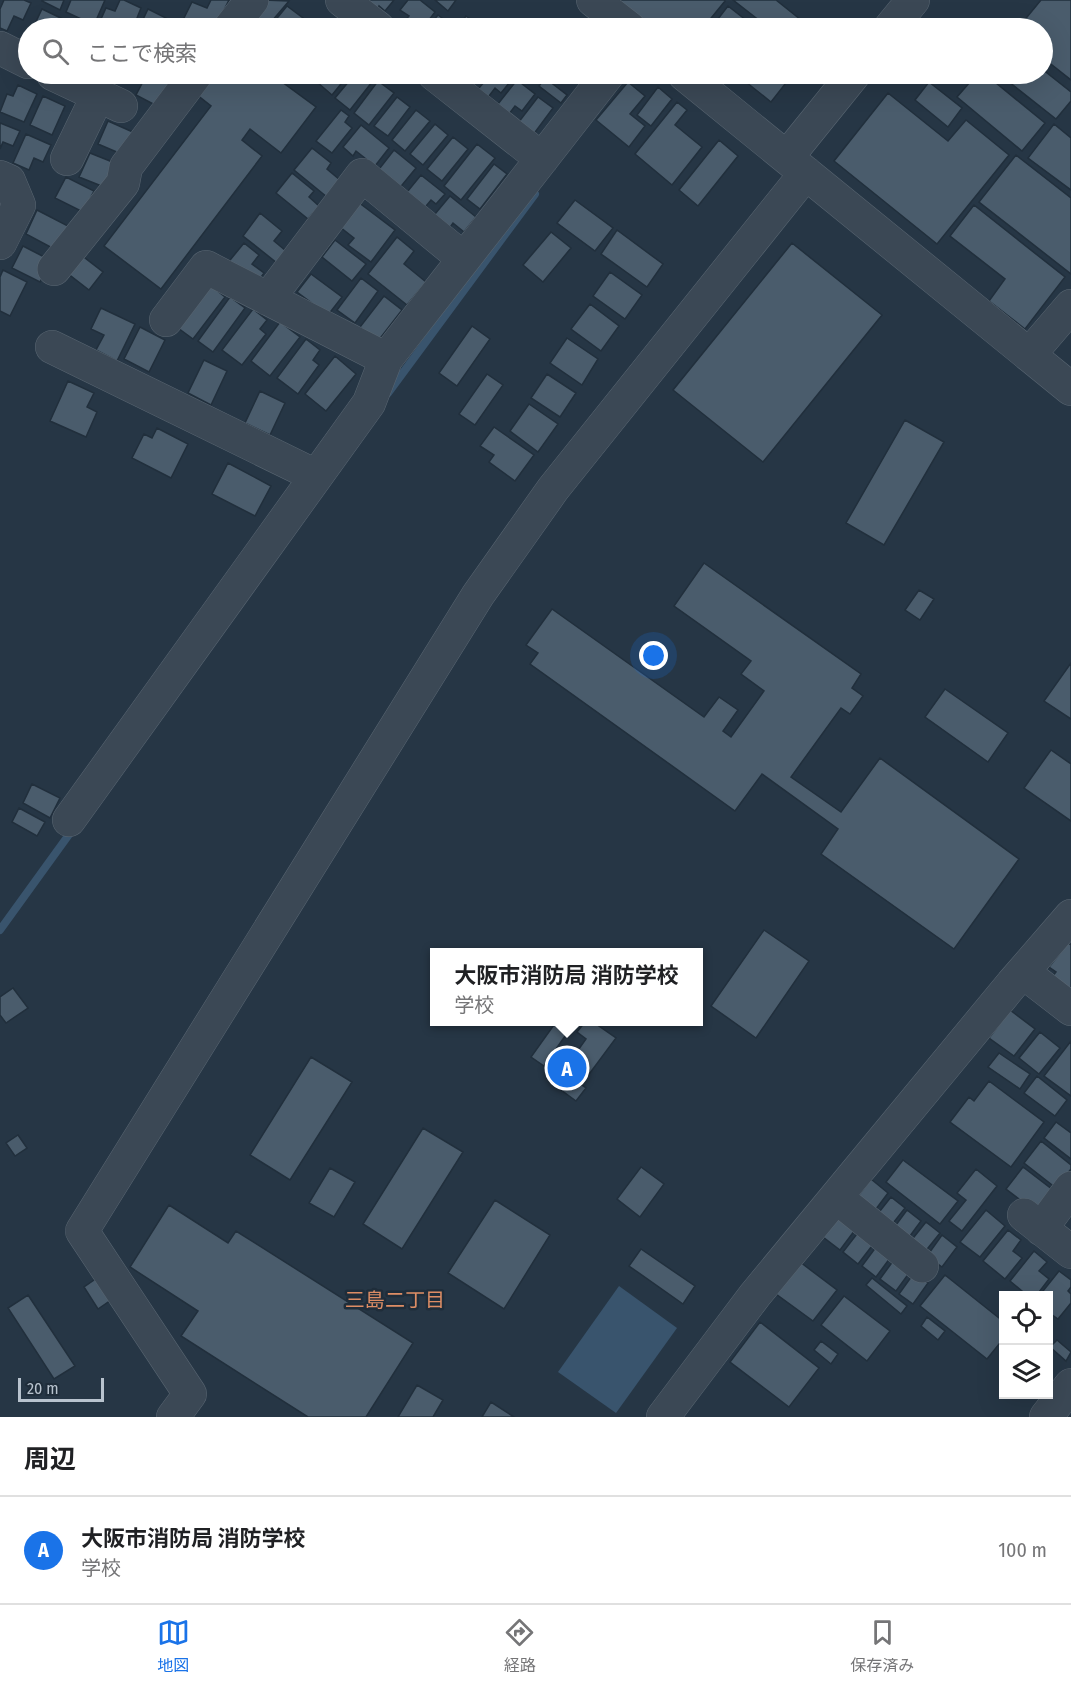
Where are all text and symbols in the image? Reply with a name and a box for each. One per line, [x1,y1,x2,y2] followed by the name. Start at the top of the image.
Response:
[18,18,1053,84] search box
[39,35,72,68] icon: search
[87,40,197,67] text: ここで検索
[639,641,668,670] your location
[430,948,703,1026] popup
[454,962,679,989] text: 大阪市消防局 消防学校
[454,993,494,1017] text: 学校
[548,1046,586,1090] pin: A
[345,1288,445,1312] district label: 三島二丁目
[999,1291,1053,1399] map controls
[999,1291,1053,1345] button: locate
[999,1345,1053,1399] button: layers
[18,1375,104,1402] scale bar
[27,1379,58,1398] text: 20 m
[24,1444,76,1475] text: 周辺
[81,1525,306,1552] text: 大阪市消防局 消防学校
[38,1538,49,1562] text: A
[998,1538,1047,1562] text: 100 m
[81,1556,121,1580] text: 学校
[157,1616,190,1676] tab: 地図
[503,1616,536,1676] tab: 経路
[850,1616,914,1676] tab: 保存済み

